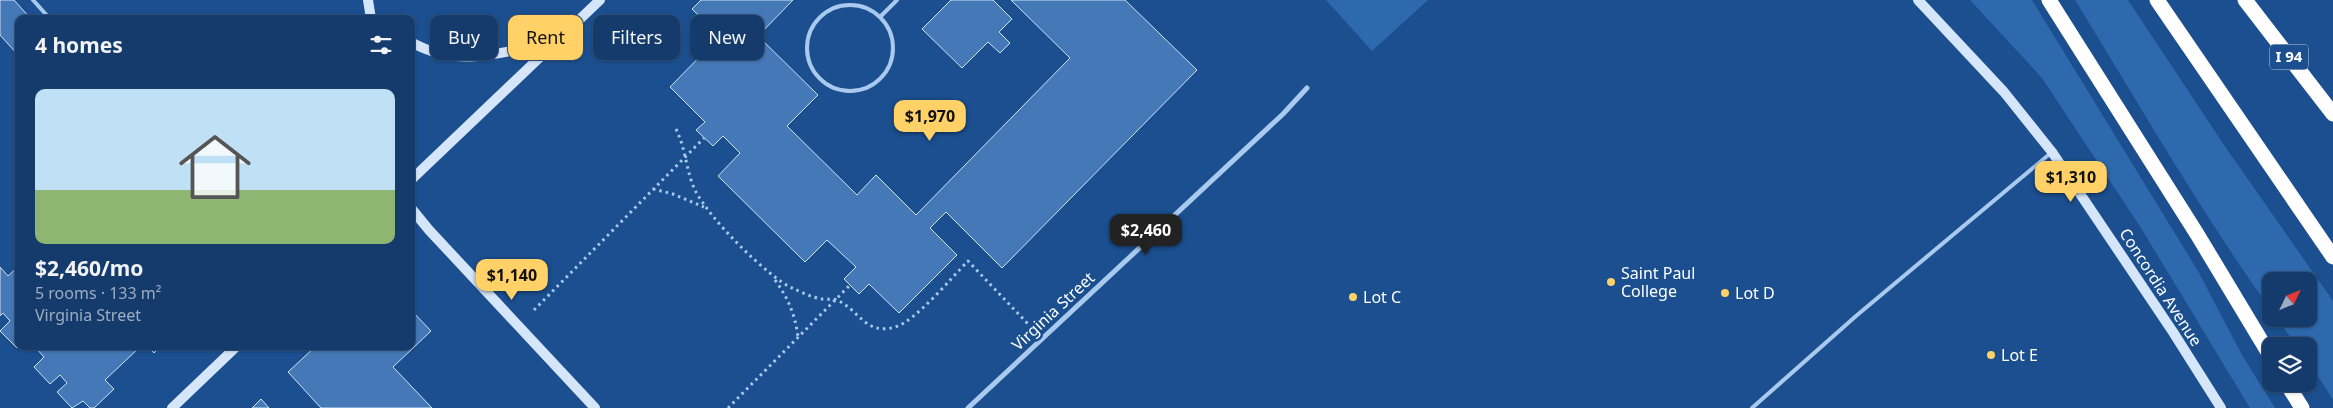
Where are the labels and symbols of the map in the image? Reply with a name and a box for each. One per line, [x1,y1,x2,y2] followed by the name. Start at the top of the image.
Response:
[2270,44,2308,70] road number: I 94
[889,100,971,142] pin: $1,970
[2030,160,2112,203] pin: $1,310
[1105,214,1187,256] pin: $2,460
[2115,224,2207,350] street label: Concordia Avenue
[471,258,553,301] pin: $1,140
[1621,262,1695,302] place label: Saint Paul College
[1007,267,1099,355] street label: Virginia Street
[2262,272,2318,328] north arrow
[1605,276,1617,288] marker: Saint Paul College
[1735,282,1775,304] place label: Lot D
[1363,286,1401,308] place label: Lot C
[1719,287,1731,299] marker: Lot D
[1347,291,1359,303] marker: Lot C
[2001,344,2038,366] place label: Lot E
[1985,349,1997,361] marker: Lot E

